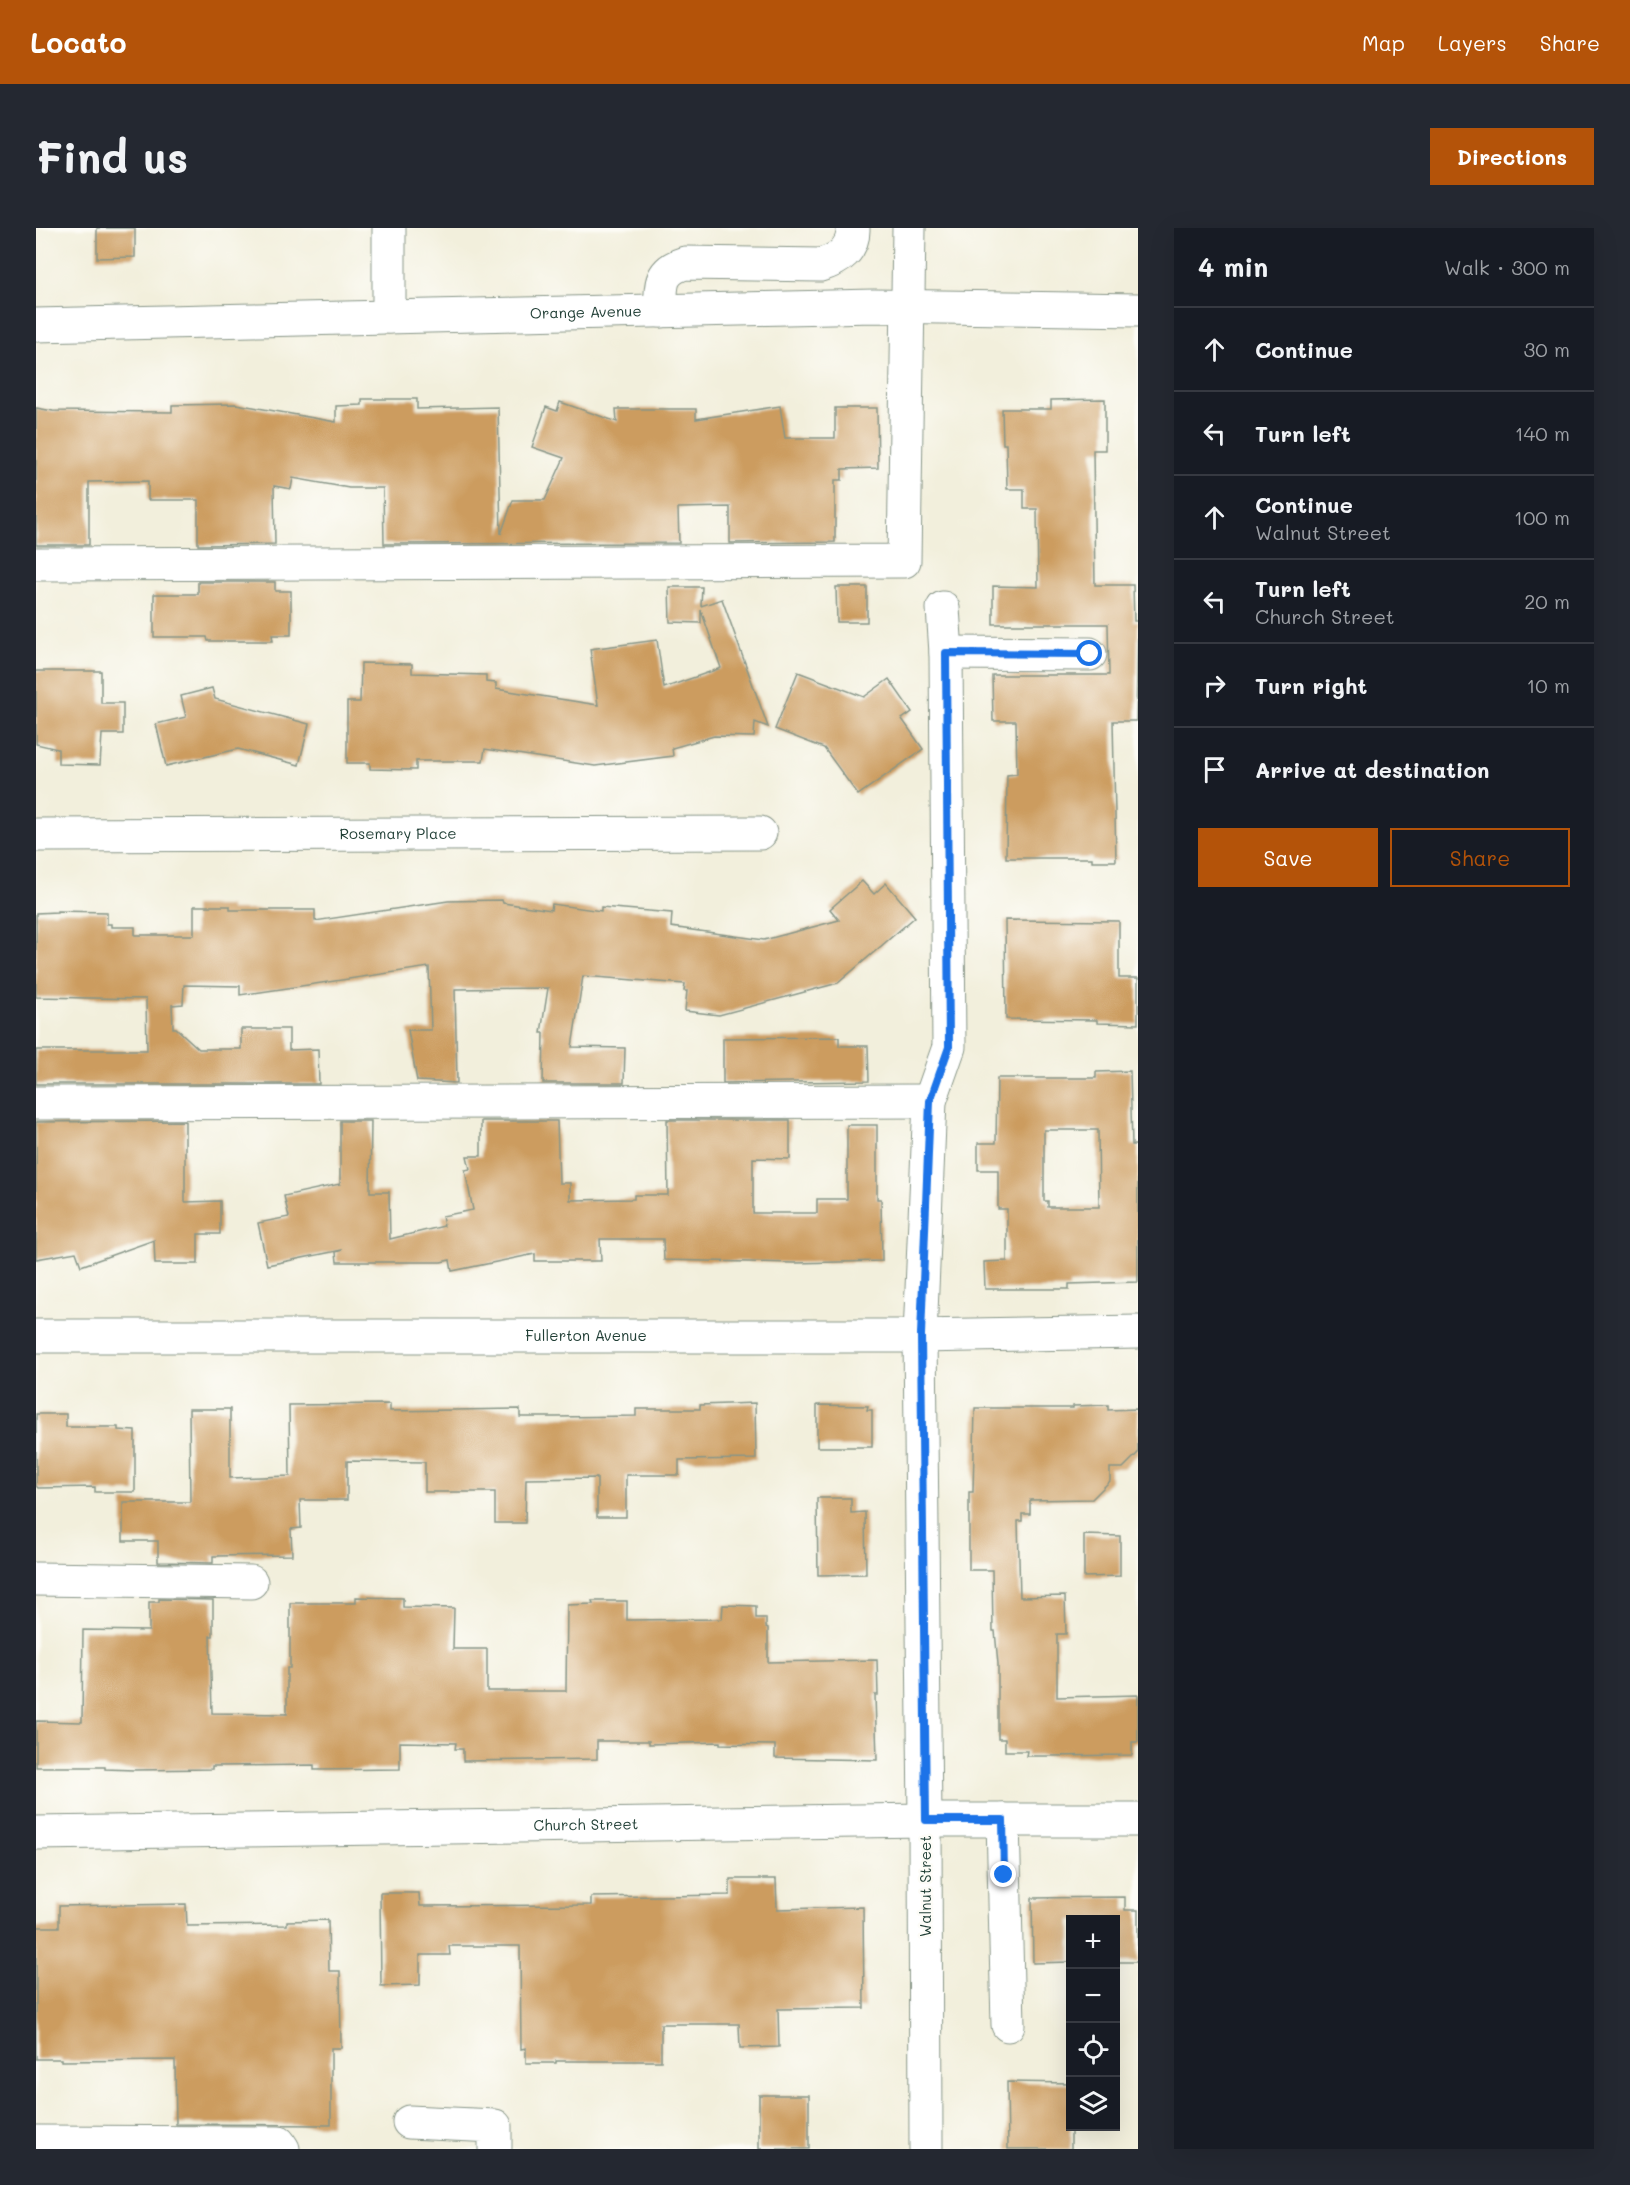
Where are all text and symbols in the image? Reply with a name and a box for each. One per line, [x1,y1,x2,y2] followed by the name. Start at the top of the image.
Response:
[30,24,127,60] text: Locato
[1362,29,1405,56] text: Map
[1438,29,1507,56] text: Layers
[1540,29,1600,56] text: Share
[1430,128,1594,185] button: Directions
[36,129,188,184] text: Find us
[1198,250,1268,284] text: 4 min
[1444,254,1570,280] text: Walk · 300 m
[530,300,642,323] street label: Orange Avenue
[1198,333,1231,366] icon: ahead
[1255,335,1353,364] text: Continue
[1524,336,1570,362] text: 30 m
[1198,417,1231,450] icon: left
[1255,419,1351,448] text: Turn left
[1515,420,1570,446] text: 140 m
[1255,490,1353,519] text: Continue
[1198,501,1231,534] icon: ahead
[1514,504,1570,530] text: 100 m
[1255,519,1391,545] text: Walnut Street
[1255,574,1351,603] text: Turn left
[1198,585,1231,618] icon: left
[1524,588,1570,614] text: 20 m
[1255,603,1395,629] text: Church Street
[1076,640,1102,666] route start
[1198,669,1231,702] icon: right
[1255,671,1367,700] text: Turn right
[1526,672,1570,698] text: 10 m
[1198,753,1231,786] icon: arrive
[1255,755,1490,784] text: Arrive at destination
[339,823,457,843] street label: Rosemary Place
[1198,828,1378,887] button: Save
[1390,828,1570,887] button: Share
[525,1325,647,1345] street label: Fullerton Avenue
[533,1813,638,1835] street label: Church Street
[915,1835,935,1937] street label: Walnut Street
[990,1861,1016,1887] route end
[1066,1915,1120,2131] map controls
[1066,1915,1120,1969] button: +
[1066,1969,1120,2023] button: −
[1066,2023,1120,2077] button: locate
[1066,2077,1120,2131] button: layers

